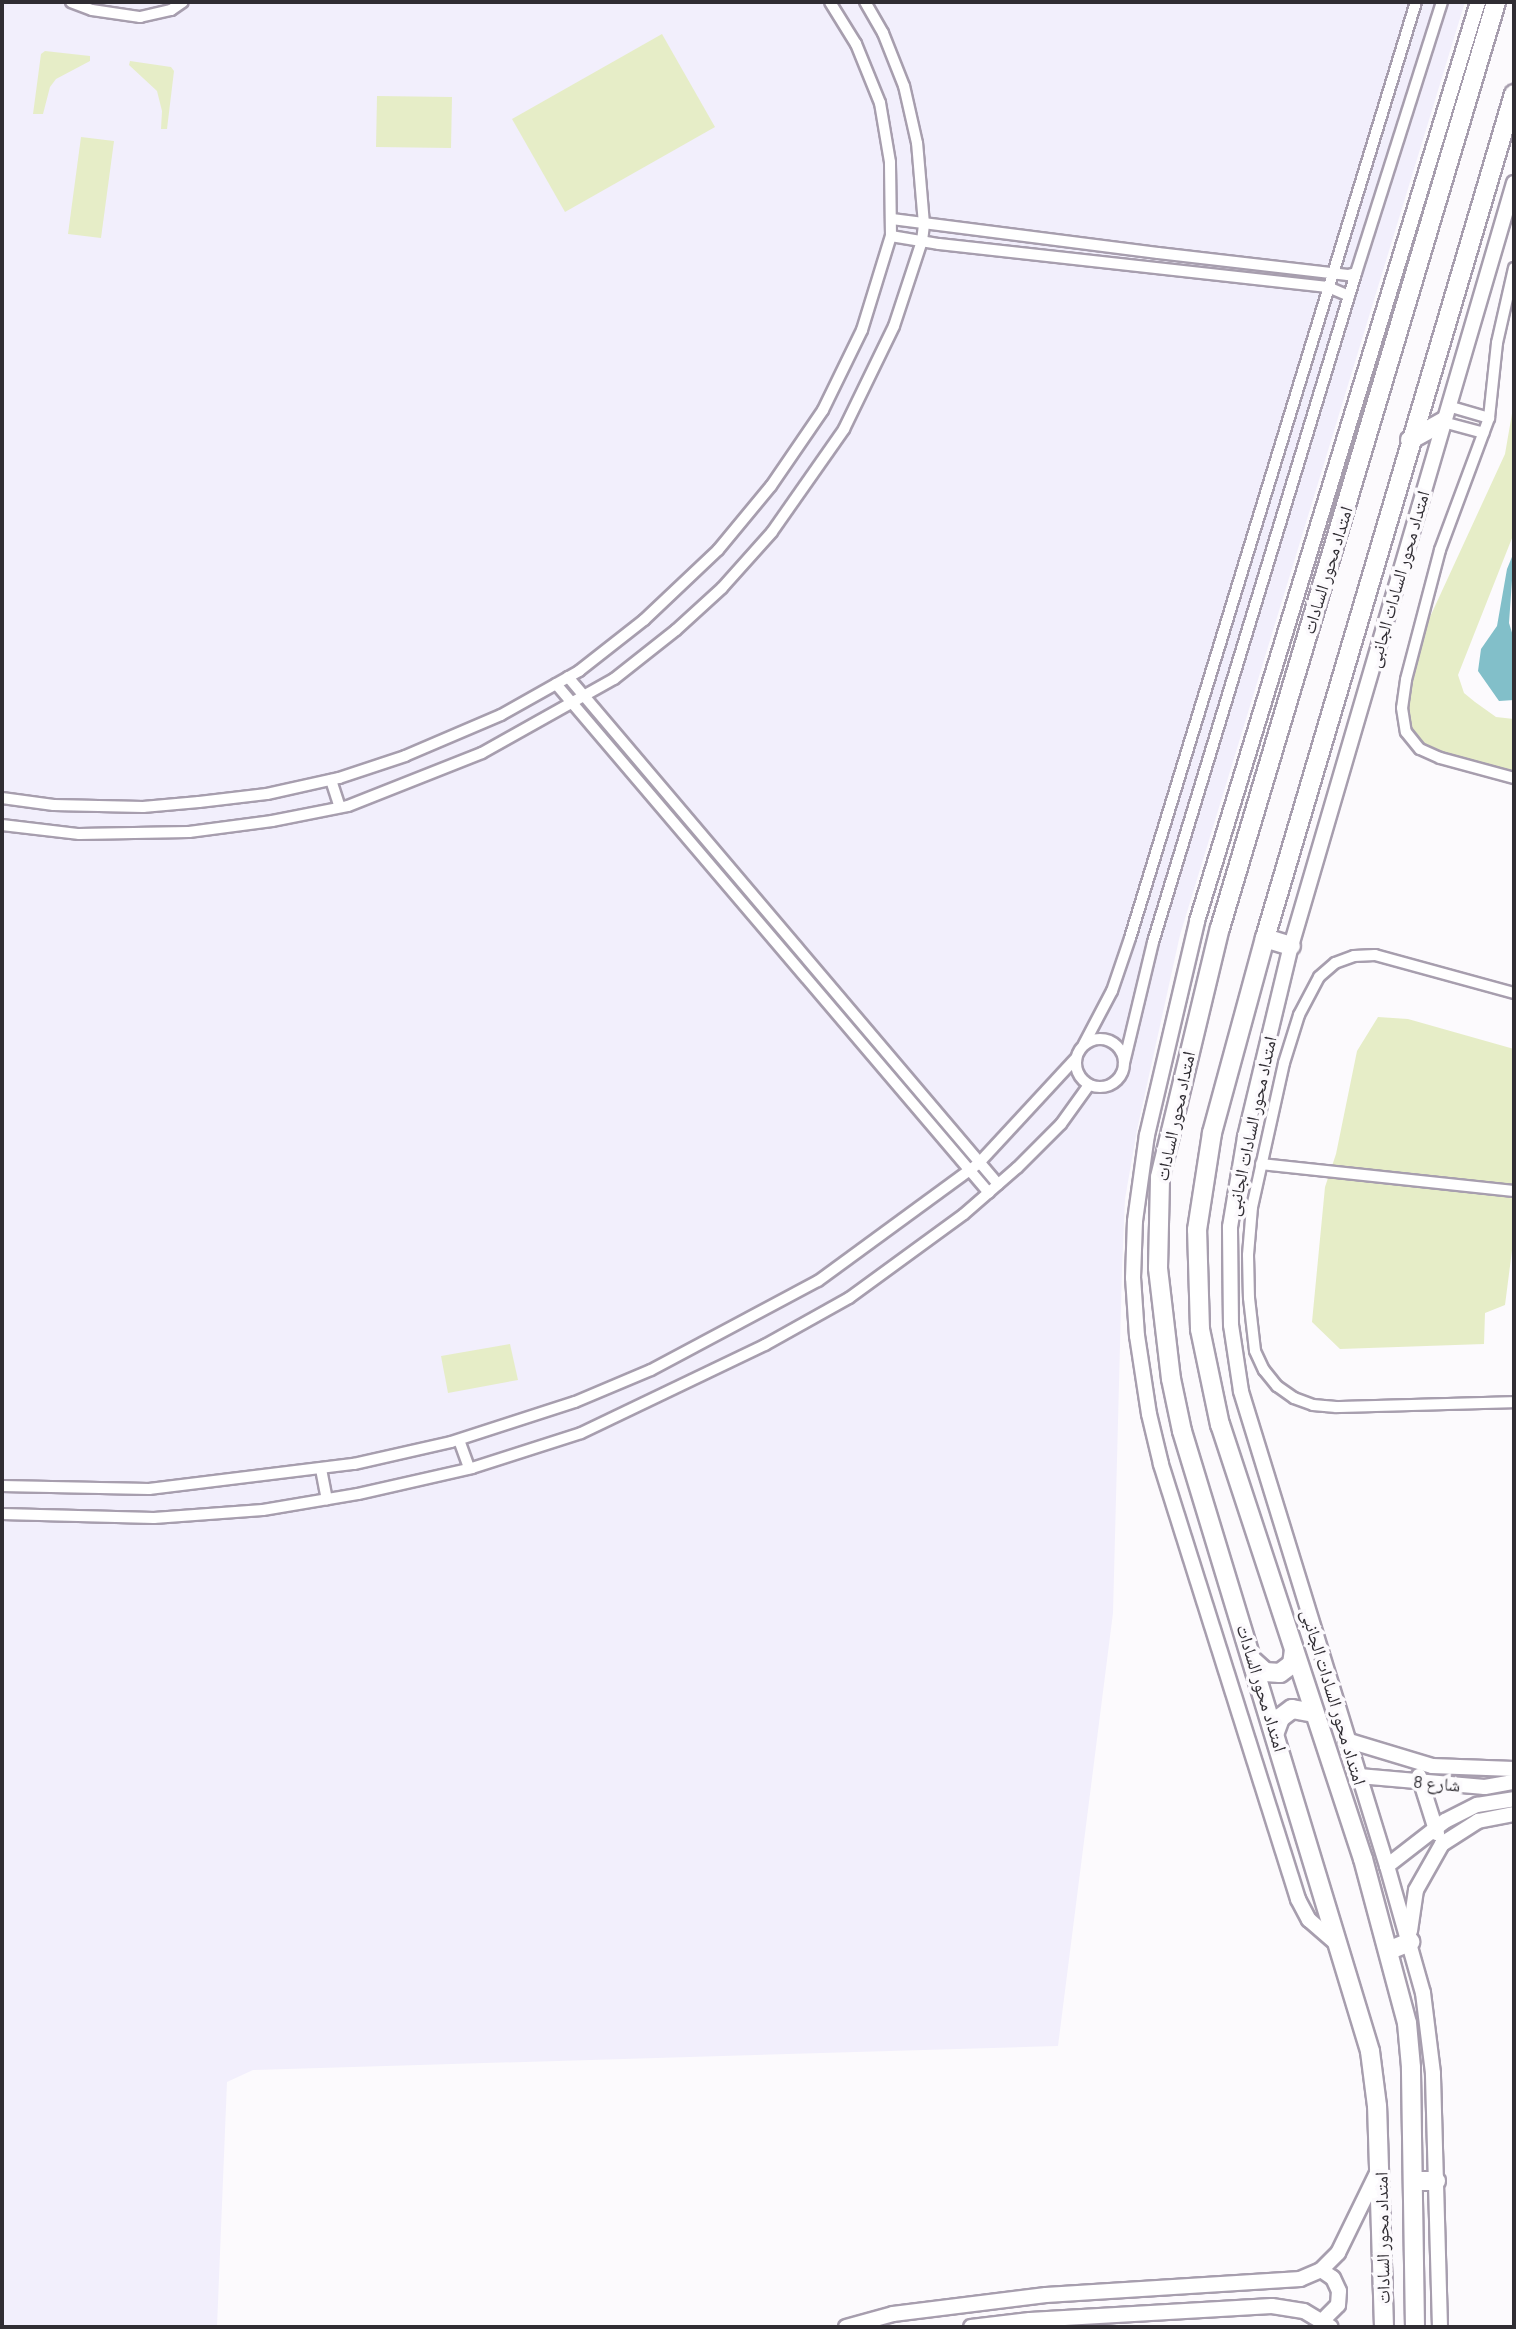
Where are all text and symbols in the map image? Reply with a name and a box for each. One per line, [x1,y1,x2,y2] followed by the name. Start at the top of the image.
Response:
[1362,488,1434,670] street label: امتداد محور السادات الجانبى
[1297,504,1357,636] street label: امتداد محور السادات
[1221,1034,1281,1218] street label: امتداد محور السادات الجانبى
[1151,1049,1199,1183] street label: امتداد محور السادات
[1297,1606,1371,1788] street label: امتداد محور السادات الجانبى
[1232,1622,1292,1754] street label: امتداد محور السادات
[1413,1770,1461,1796] street label: شارع 8
[1370,2172,1394,2304] street label: امتداد محور السادات

